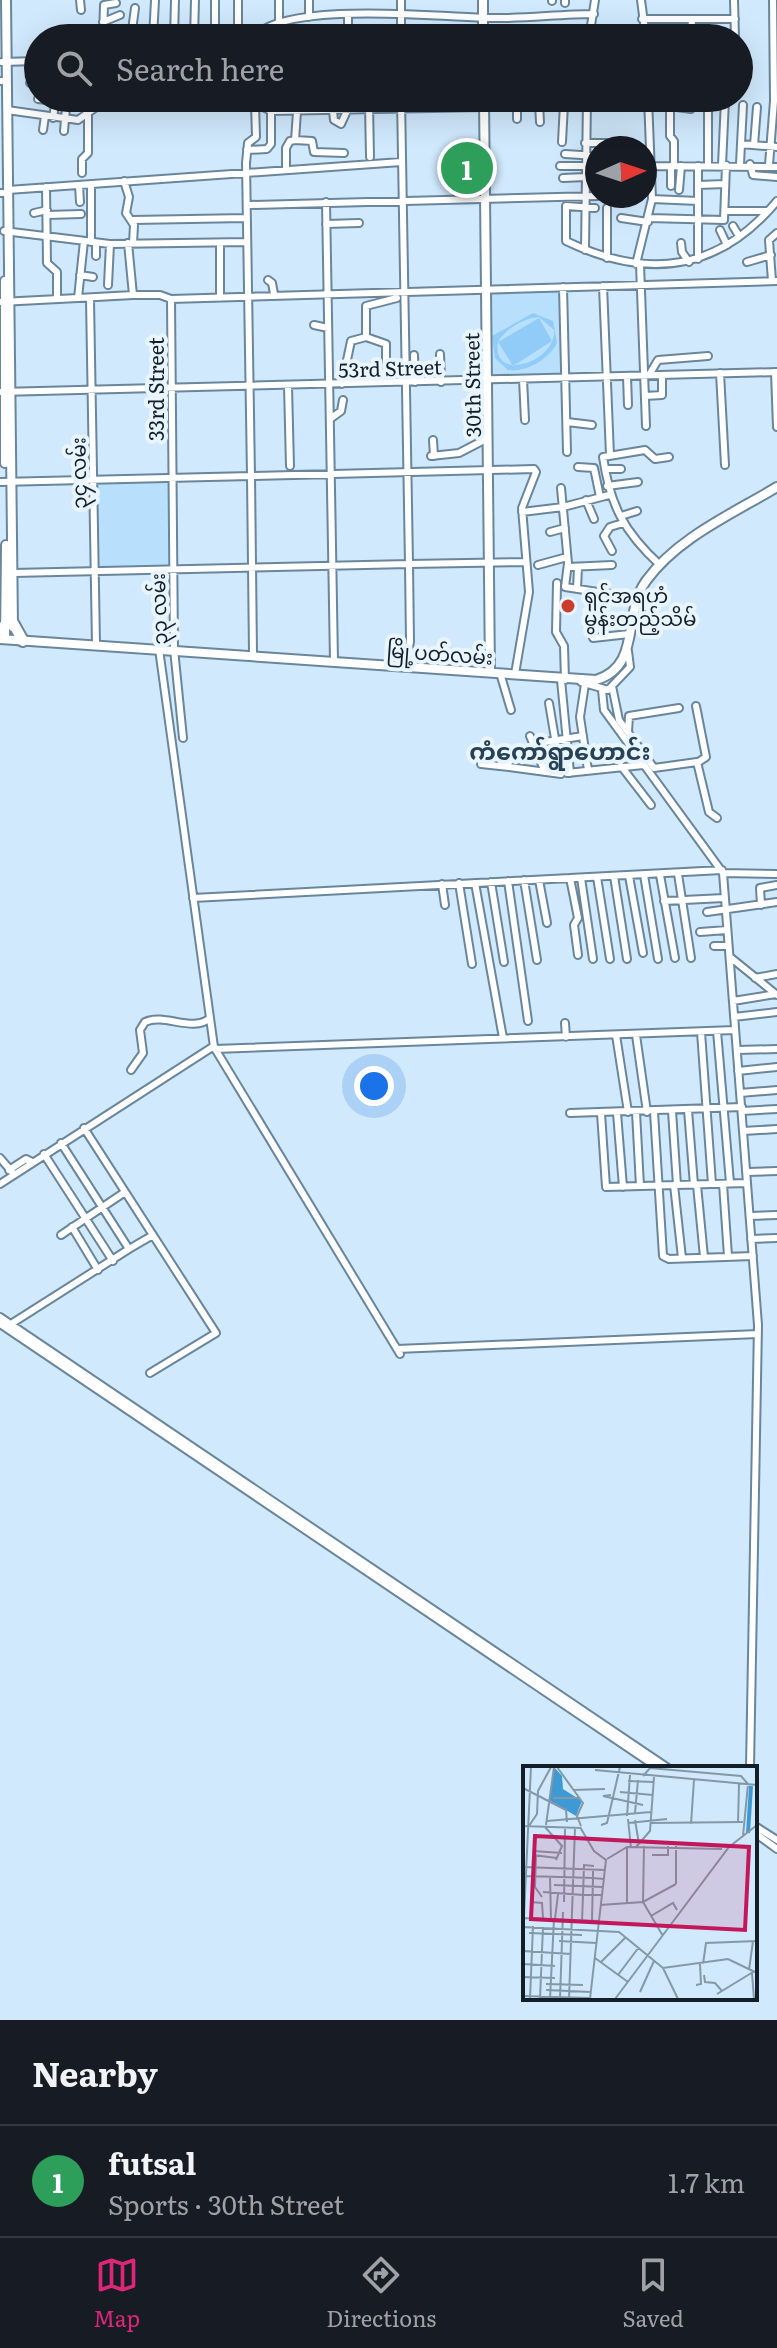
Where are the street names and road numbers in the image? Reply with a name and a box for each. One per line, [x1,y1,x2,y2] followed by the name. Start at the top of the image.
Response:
[455,332,487,438] street label: 30th Street
[140,337,170,441] street label: 33rd Street
[338,350,442,384] street label: 53rd Street
[61,437,96,509] street label: ၃၄ လမ်း
[141,573,176,645] street label: ၃၃ လမ်း
[386,633,494,674] street label: မြို့ပတ်လမ်း

